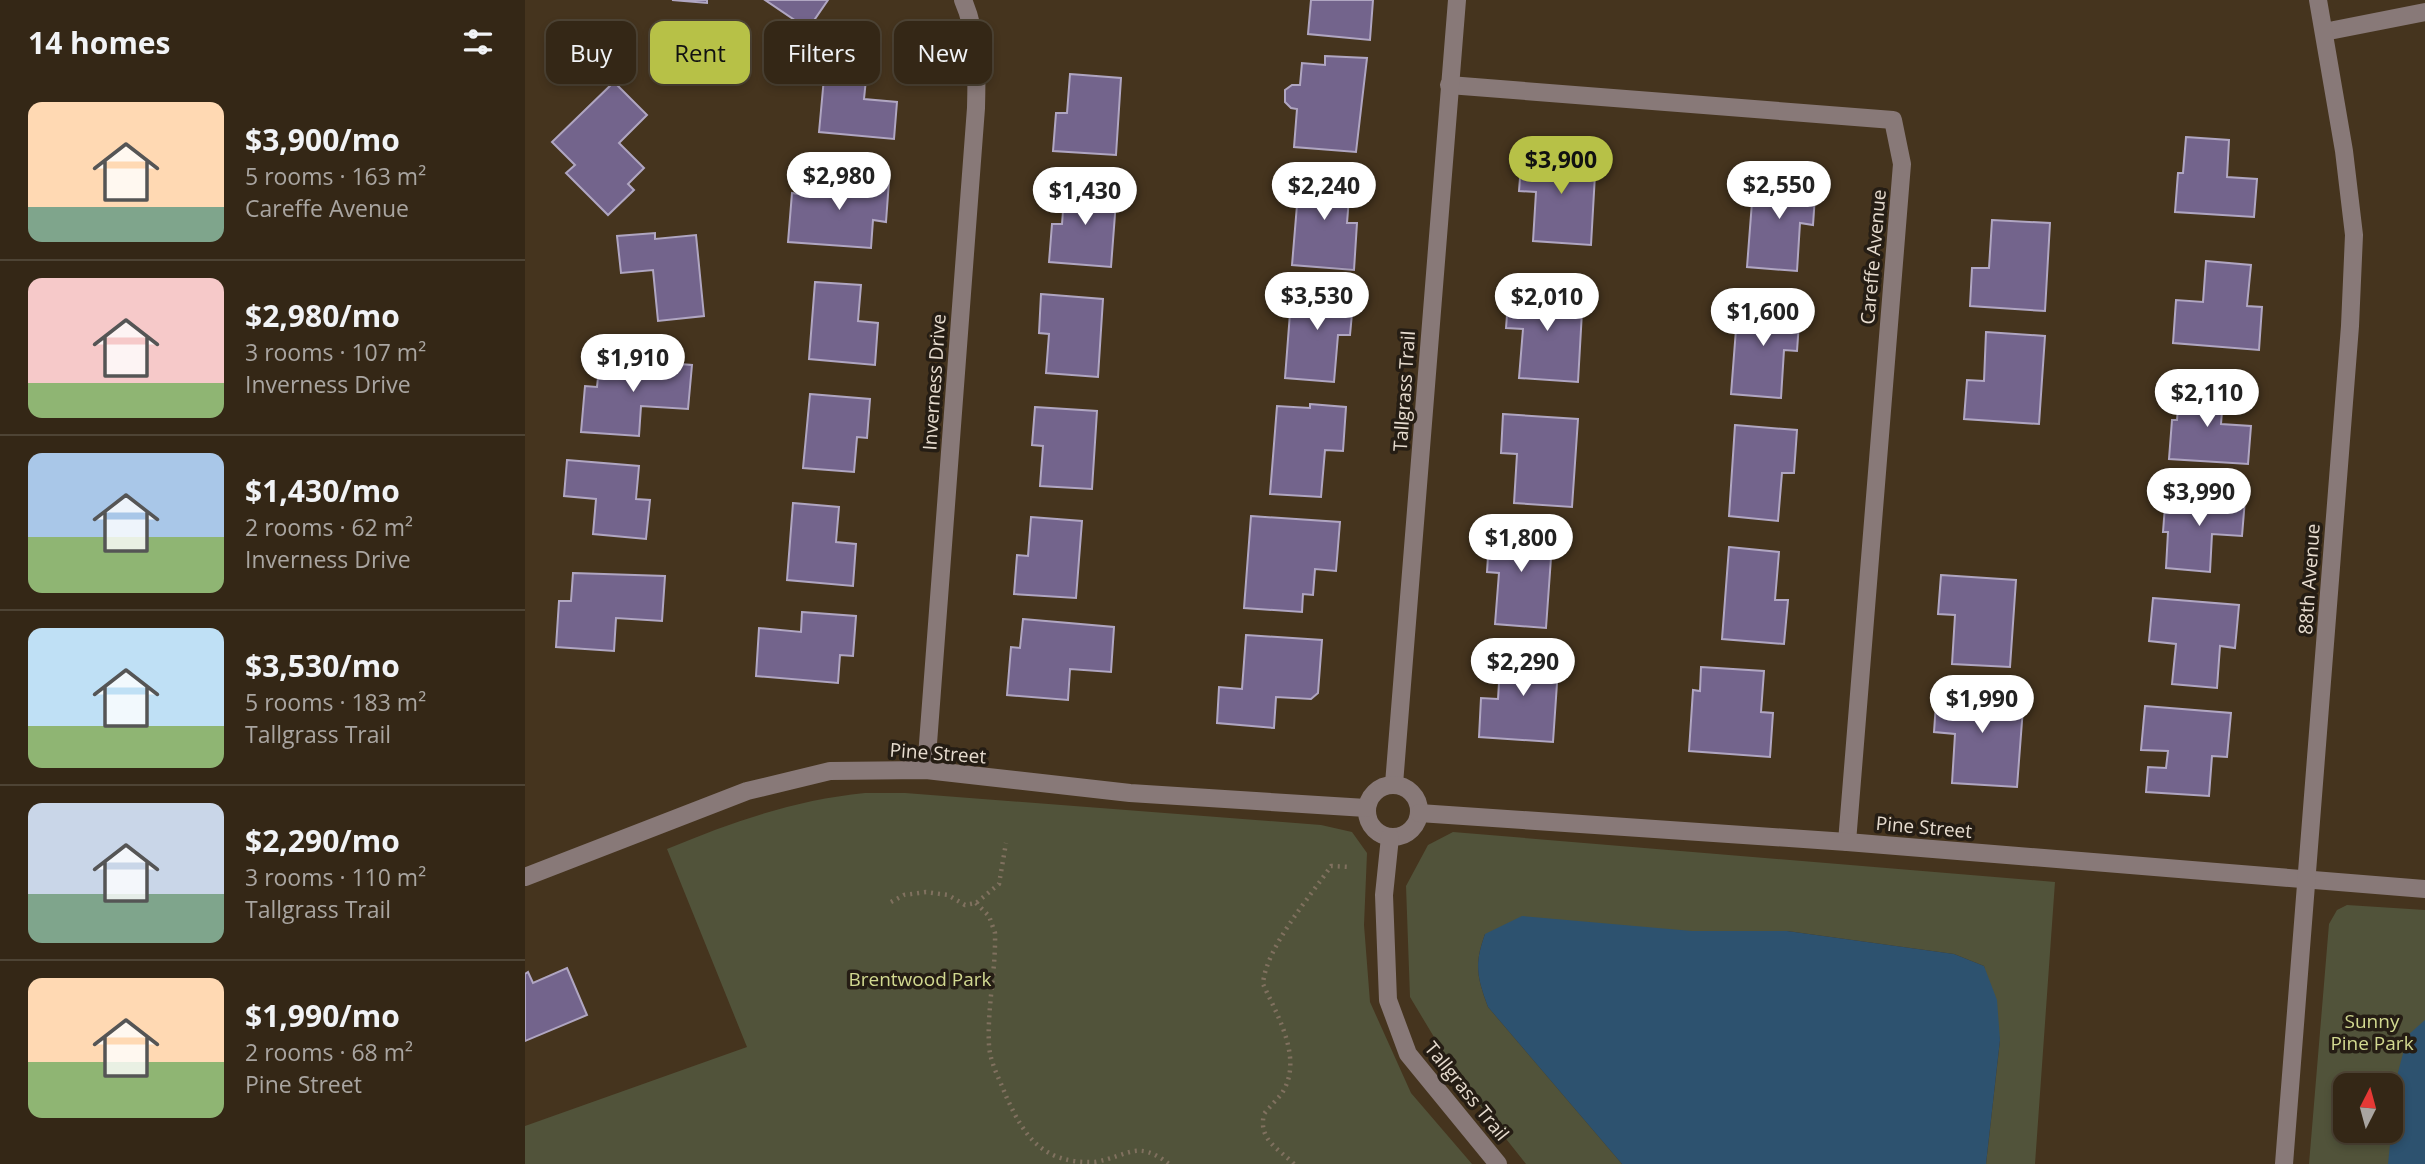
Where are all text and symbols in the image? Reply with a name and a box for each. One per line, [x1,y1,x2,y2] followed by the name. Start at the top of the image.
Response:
[546,21,636,84] chip: Buy
[650,21,750,84] chip: Rent
[764,21,880,84] chip: Filters
[894,21,992,84] chip: New
[28,22,171,63] text: 14 homes
[459,23,497,61] icon: filters
[245,119,400,160] text: $3,900/mo
[84,130,168,214] icon: home
[1504,136,1618,196] pin: $3,900
[1525,143,1597,175] text: $3,900
[782,152,896,212] pin: $2,980
[803,159,875,191] text: $2,980
[245,160,426,192] text: 5 rooms · 163 m²
[1267,162,1381,222] pin: $2,240
[1722,162,1836,221] pin: $2,550
[1028,168,1142,227] pin: $1,430
[1743,168,1815,200] text: $2,550
[1288,169,1360,201] text: $2,240
[1049,174,1121,206] text: $1,430
[1854,188,1892,326] street label: Careffe Avenue
[245,192,409,224] text: Careffe Avenue
[1260,272,1374,332] pin: $3,530
[1490,274,1604,333] pin: $2,010
[1281,279,1353,311] text: $3,530
[1511,280,1583,312] text: $2,010
[1706,288,1820,348] pin: $1,600
[245,295,400,336] text: $2,980/mo
[1727,295,1799,327] text: $1,600
[84,306,168,390] icon: home
[916,313,952,451] street label: Inverness Drive
[1387,330,1421,452] street label: Tallgrass Trail
[576,334,690,394] pin: $1,910
[245,336,426,368] text: 3 rooms · 107 m²
[597,341,669,373] text: $1,910
[245,368,411,400] text: Inverness Drive
[2150,370,2264,429] pin: $2,110
[2171,376,2243,408] text: $2,110
[2142,468,2256,528] pin: $3,990
[245,470,400,511] text: $1,430/mo
[2163,475,2235,507] text: $3,990
[84,481,168,565] icon: home
[245,511,413,543] text: 2 rooms · 62 m²
[1464,514,1578,574] pin: $1,800
[1485,521,1557,553] text: $1,800
[2292,523,2326,635] street label: 88th Avenue
[245,543,411,575] text: Inverness Drive
[1466,638,1580,698] pin: $2,290
[245,645,400,686] text: $3,530/mo
[1487,645,1559,677] text: $2,290
[84,656,168,740] icon: home
[1925,676,2039,735] pin: $1,990
[1946,682,2018,714] text: $1,990
[245,686,426,718] text: 5 rooms · 183 m²
[245,718,391,750] text: Tallgrass Trail
[889,737,987,769] street label: Pine Street
[1875,810,1973,844] street label: Pine Street
[245,820,400,861] text: $2,290/mo
[84,831,168,915] icon: home
[245,861,426,893] text: 3 rooms · 110 m²
[245,893,391,925] text: Tallgrass Trail
[848,966,992,992] park label: Brentwood Park
[245,995,400,1036] text: $1,990/mo
[84,1006,168,1090] icon: home
[2330,1008,2414,1056] park label: Sunny Pine Park
[245,1036,413,1068] text: 2 rooms · 68 m²
[1419,1036,1515,1146] street label: Tallgrass Trail
[245,1068,362,1100] text: Pine Street
[2333,1073,2403,1143] north arrow
[2333,1073,2403,1143] map controls

